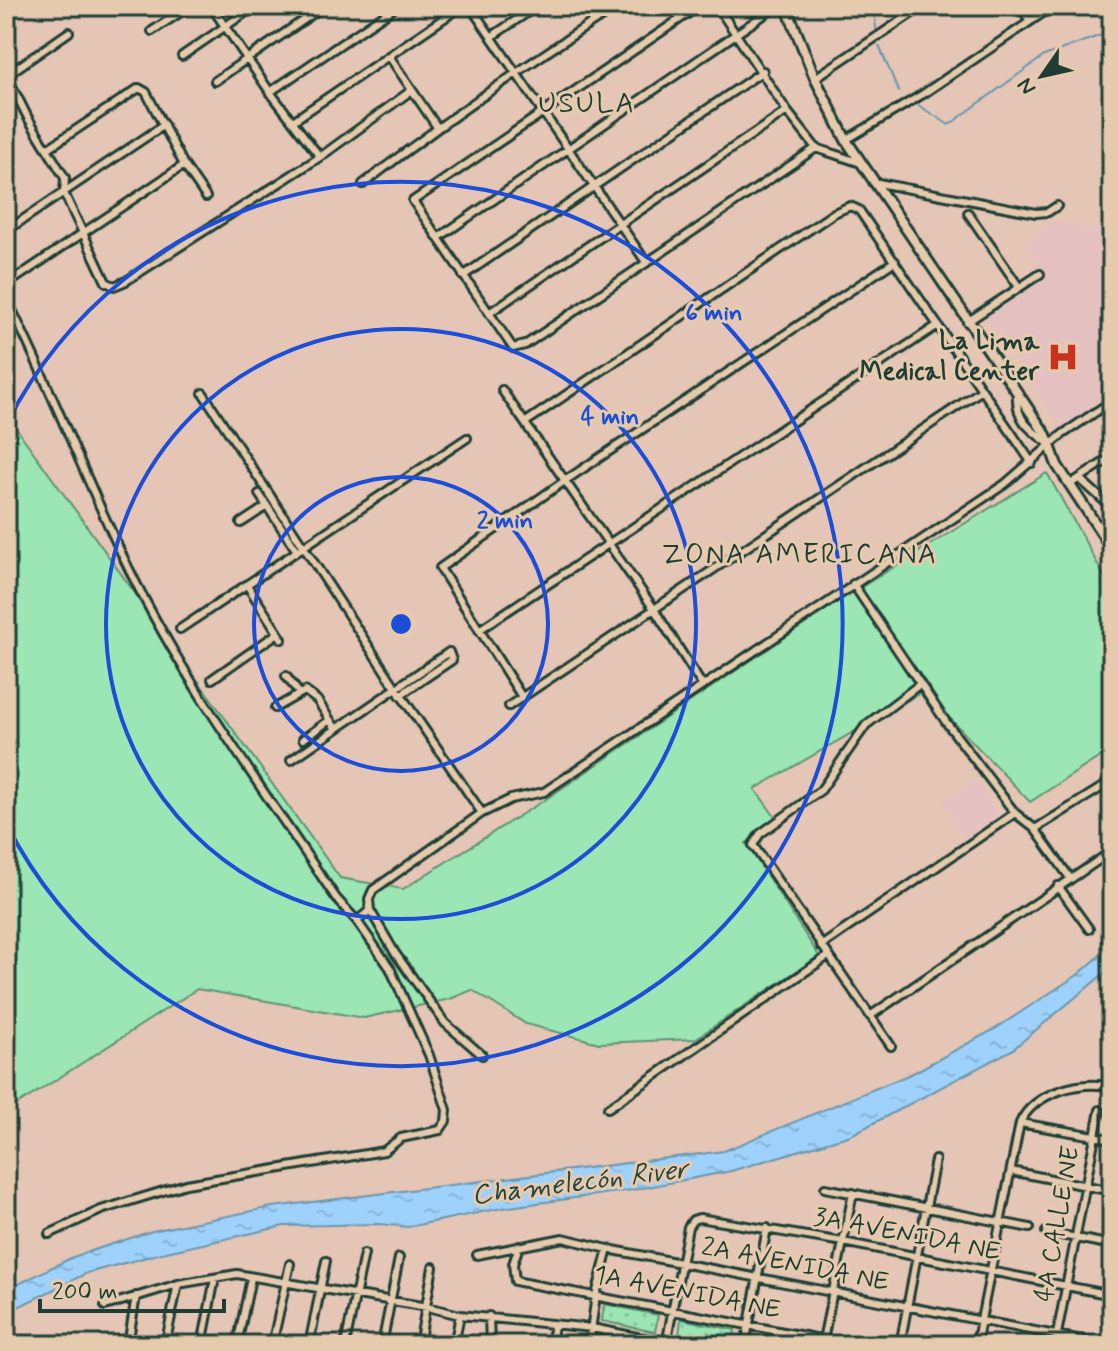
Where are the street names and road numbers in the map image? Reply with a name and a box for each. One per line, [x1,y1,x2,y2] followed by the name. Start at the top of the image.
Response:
[1028,1143,1088,1305] street label: 4A CALLE NE
[811,1200,1003,1270] street label: 3A AVENIDA NE
[698,1230,892,1300] street label: 2A AVENIDA NE
[591,1258,783,1328] street label: 1A AVENIDA NE

